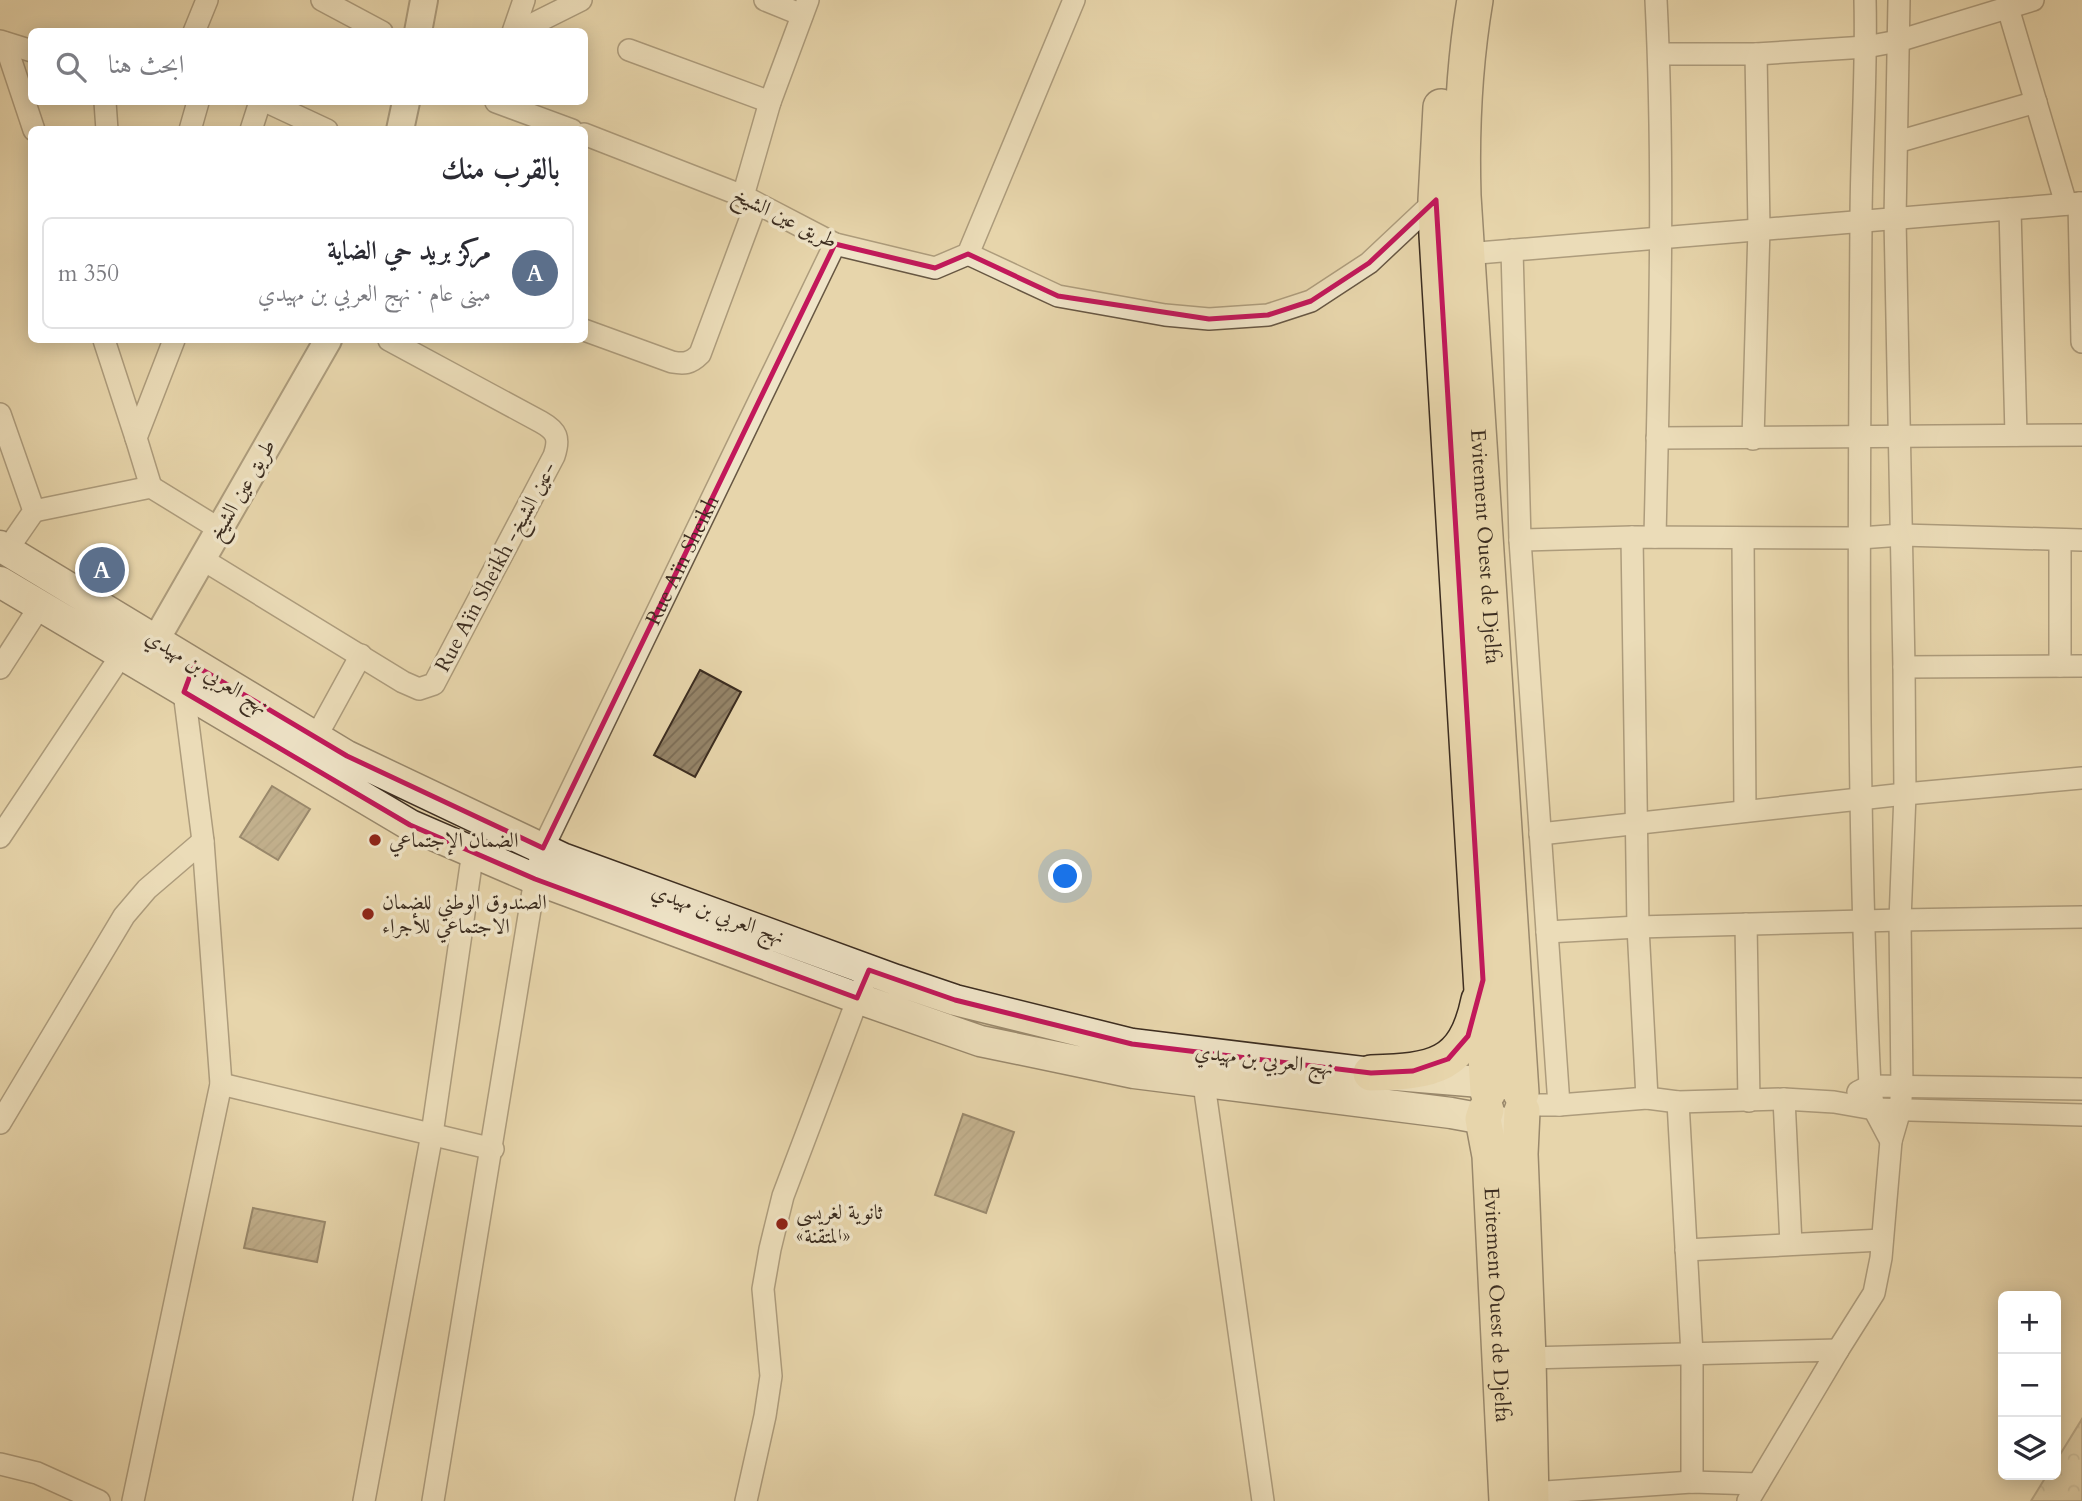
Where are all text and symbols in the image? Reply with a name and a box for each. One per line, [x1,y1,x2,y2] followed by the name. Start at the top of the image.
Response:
[28,28,588,105] search box
[108,47,184,82] text: ابحث هنا
[52,48,90,86] icon: search
[441,149,560,190] text: بالقرب منك
[726,180,842,259] street label: طريق عين الشيخ
[327,233,491,268] text: مركز بريد حي الضاية
[58,258,119,289] text: 350 m
[526,258,544,289] text: A
[258,278,491,309] text: مبنى عام · نهج العربي بن مهيدي
[1464,428,1508,665] street label: Evitement Ouest de Djelfa
[201,434,286,548] street label: طريق عين الشيخ
[428,457,567,679] street label: Rue Aïn Sheikh -عين الشيخ-
[638,490,726,630] street label: Rue Aïn Sheikh
[79,544,125,596] pin: A
[138,623,274,725] street label: نهج العربي بن مهيدي
[389,826,519,857] place label: الضمان الإجتماعي
[367,832,383,848] marker: الضمان الإجتماعي
[1048,859,1082,893] your location
[646,877,789,955] street label: نهج العربي بن مهيدي
[382,888,547,943] place label: الصندوق الوطني للضمان الاجتماعي للأجراء
[360,906,376,922] marker: الصندوق الوطني للضمان الاجتماعي للأجراء
[1192,1037,1335,1087] street label: نهج العربي بن مهيدي
[1477,1186,1518,1423] street label: Evitement Ouest de Djelfa
[796,1198,884,1251] place label: ثانوية لغريسي «المتقنة»
[774,1216,790,1232] marker: ثانوية لغريسي «المتقنة»
[1998,1291,2061,1480] map controls
[1998,1291,2061,1354] button: +
[1998,1354,2061,1417] button: −
[1998,1417,2061,1480] button: layers

